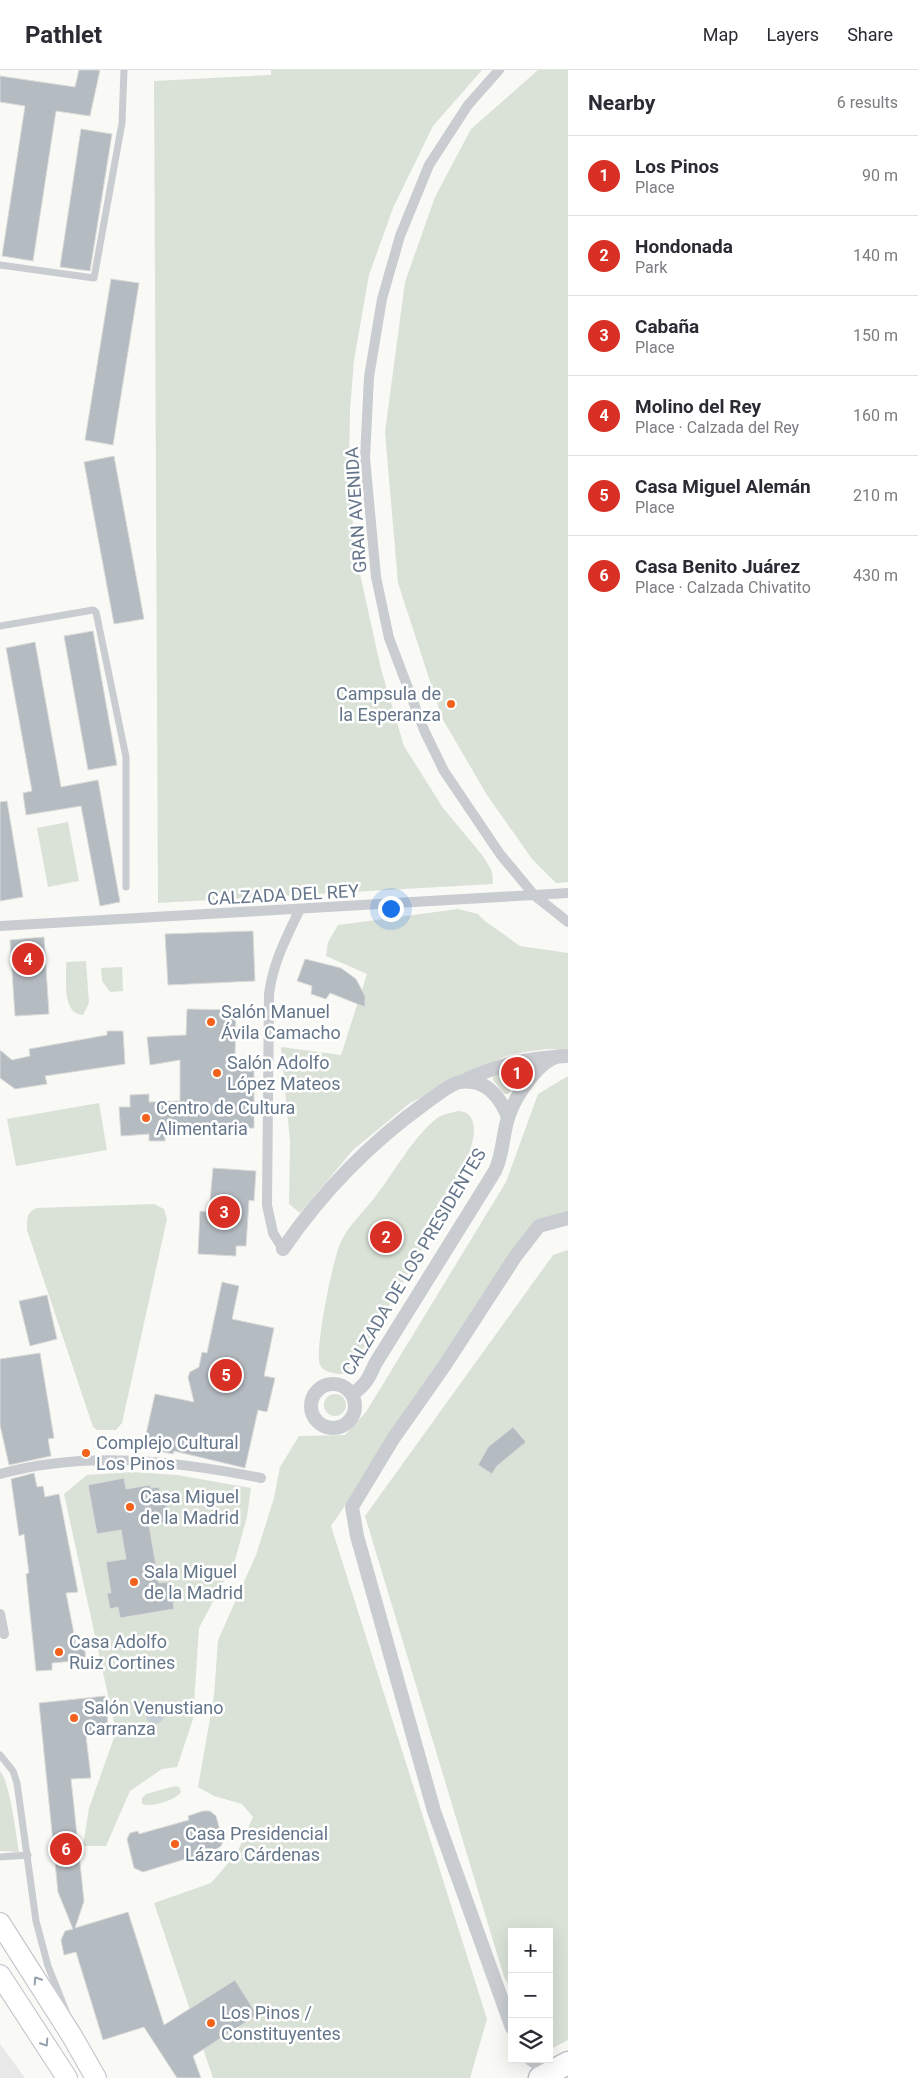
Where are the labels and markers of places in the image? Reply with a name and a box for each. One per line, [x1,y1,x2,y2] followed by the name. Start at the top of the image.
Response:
[336,683,441,725] place label: Campsula de la Esperanza
[445,698,457,710] marker: Campsula de la Esperanza
[12,940,44,978] pin: 4
[221,1001,341,1043] place label: Salón Manuel Ávila Camacho
[205,1016,217,1028] marker: Salón Manuel Ávila Camacho
[227,1052,341,1094] place label: Salón Adolfo López Mateos
[501,1054,533,1092] pin: 1
[211,1067,223,1079] marker: Salón Adolfo López Mateos
[156,1097,295,1139] place label: Centro de Cultura Alimentaria
[140,1112,152,1124] marker: Centro de Cultura Alimentaria
[208,1193,240,1231] pin: 3
[370,1218,402,1256] pin: 2
[210,1356,242,1394] pin: 5
[96,1432,239,1474] place label: Complejo Cultural Los Pinos
[80,1447,92,1459] marker: Complejo Cultural Los Pinos
[140,1486,239,1528] place label: Casa Miguel de la Madrid
[124,1501,136,1513] marker: Casa Miguel de la Madrid
[144,1561,243,1603] place label: Sala Miguel de la Madrid
[128,1576,140,1588] marker: Sala Miguel de la Madrid
[69,1631,175,1673] place label: Casa Adolfo Ruiz Cortines
[53,1646,65,1658] marker: Casa Adolfo Ruiz Cortines
[84,1697,224,1739] place label: Salón Venustiano Carranza
[68,1712,80,1724] marker: Salón Venustiano Carranza
[185,1823,328,1865] place label: Casa Presidencial Lázaro Cárdenas
[50,1830,82,1868] pin: 6
[169,1838,181,1850] marker: Casa Presidencial Lázaro Cárdenas
[221,2002,341,2044] place label: Los Pinos / Constituyentes
[205,2017,217,2029] marker: Los Pinos / Constituyentes

